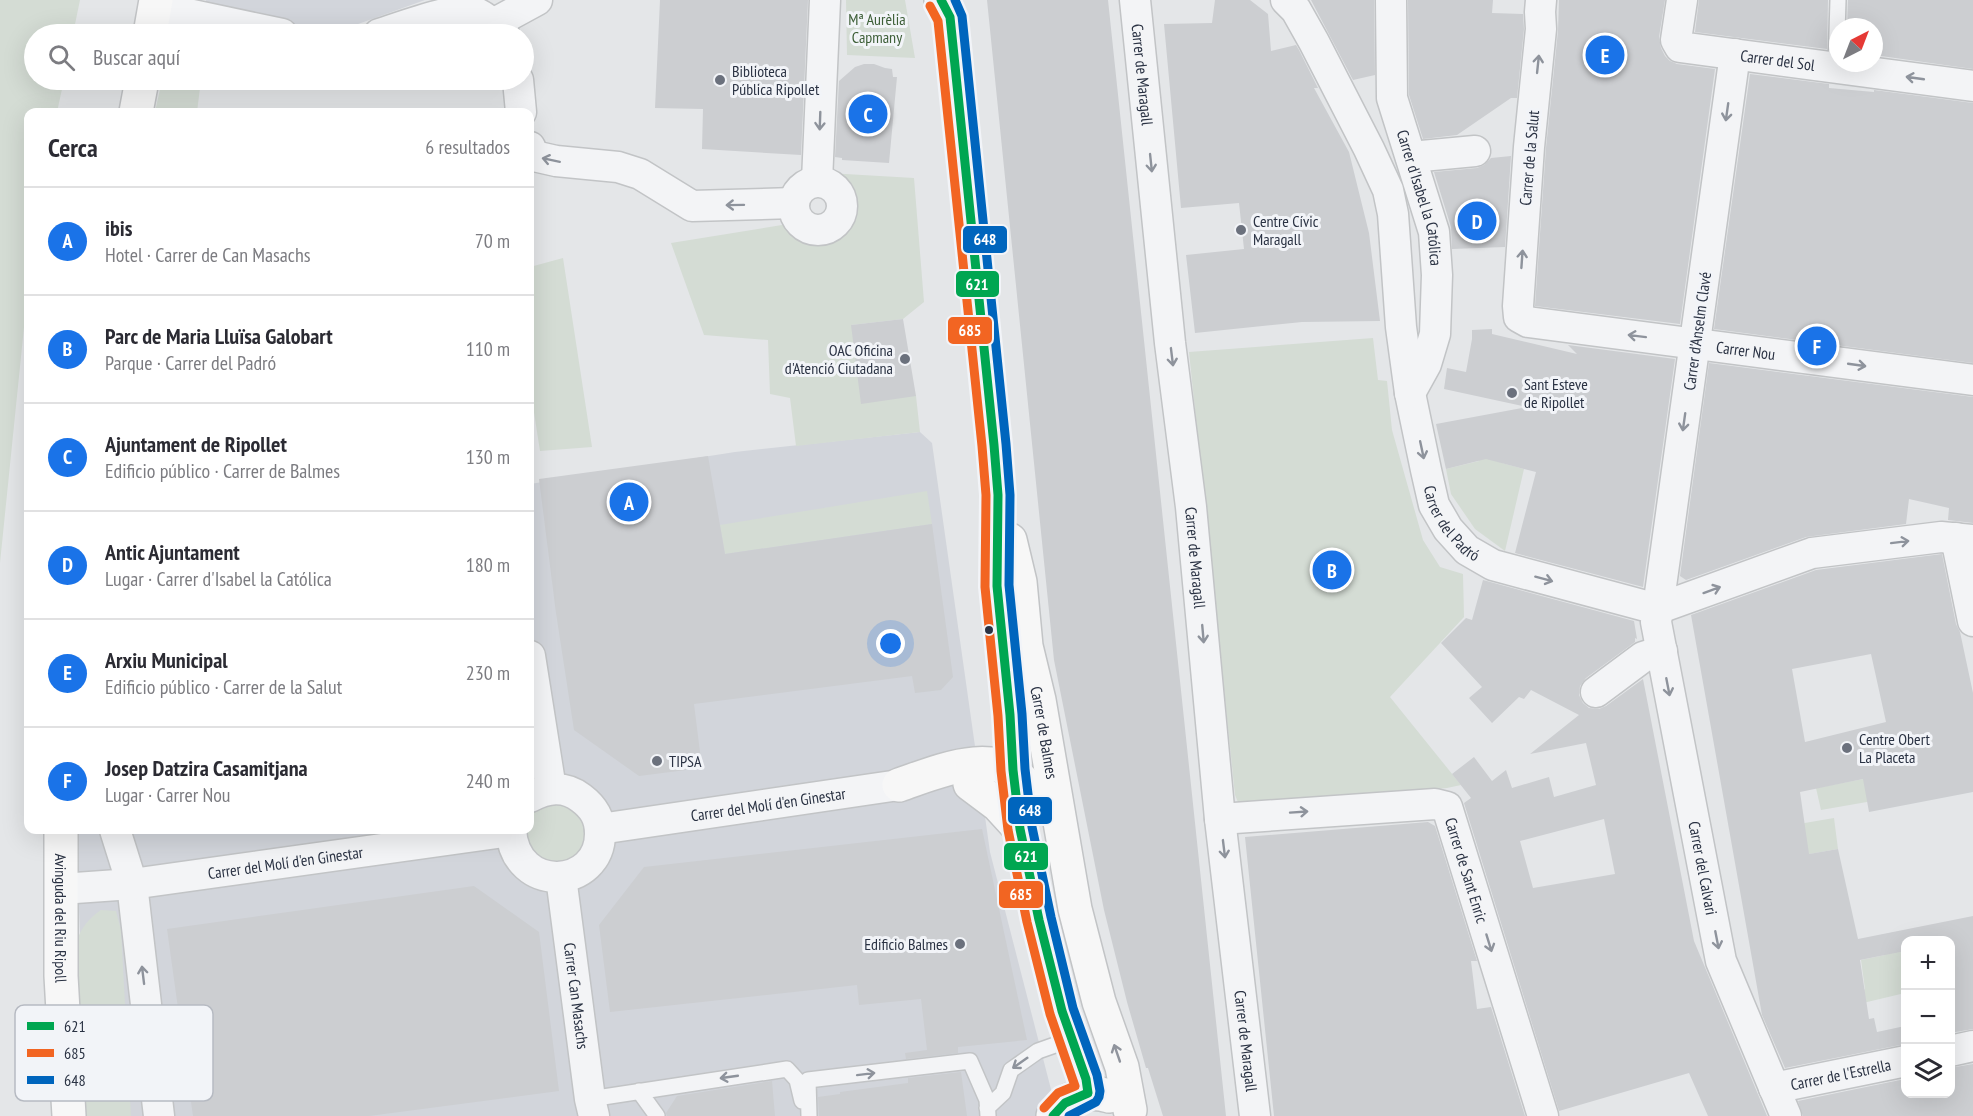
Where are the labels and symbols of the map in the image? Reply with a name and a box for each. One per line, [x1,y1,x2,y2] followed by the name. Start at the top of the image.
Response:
[848,9,906,47] park label: Mª Aurèlia Capmany
[1829,18,1883,72] north arrow
[1127,23,1158,127] street label: Carrer de Maragall
[1586,32,1624,78] pin: E
[1739,45,1816,75] street label: Carrer del Sol
[1533,55,1544,75] one-way arrow
[732,61,820,99] place label: Biblioteca Pública Ripollet
[1906,72,1925,83] one-way arrow
[713,73,727,87] marker: Biblioteca Pública Ripollet
[848,92,888,136] pin: C
[1721,101,1732,121] one-way arrow
[1515,109,1543,206] street label: Carrer de la Salut
[815,111,826,131] one-way arrow
[1393,127,1446,266] street label: Carrer d'Isabel la Católica
[1146,152,1157,172] one-way arrow
[541,154,561,165] one-way arrow
[1458,198,1496,244] pin: D
[726,199,746,210] one-way arrow
[1253,211,1319,249] place label: Centre Cívic Maragall
[1234,223,1248,237] marker: Centre Cívic Maragall
[962,225,1008,254] line badge: 648
[974,229,996,249] text: 648
[1516,249,1527,269] one-way arrow
[955,270,1000,298] line badge: 621
[1679,271,1715,391] street label: Carrer d'Anselm Clavé
[966,274,988,294] text: 621
[947,316,993,345] line badge: 685
[959,320,981,340] text: 685
[1798,324,1836,368] pin: F
[1628,331,1648,342] one-way arrow
[1715,337,1776,364] street label: Carrer Nou
[785,340,893,378] place label: OAC Oficina d'Atenció Ciutadana
[1166,346,1177,366] one-way arrow
[898,352,912,366] marker: OAC Oficina d'Atenció Ciutadana
[1847,360,1867,371] one-way arrow
[1524,374,1588,412] place label: Sant Esteve de Ripollet
[1505,386,1519,400] marker: Sant Esteve de Ripollet
[1678,412,1689,432] one-way arrow
[1417,440,1428,459] one-way arrow
[610,480,648,524] pin: A
[1420,484,1483,565] street label: Carrer del Padró
[1181,506,1210,610] street label: Carrer de Maragall
[1890,536,1910,547] one-way arrow
[1312,548,1352,592] pin: B
[1534,574,1553,585] one-way arrow
[1703,583,1721,594] one-way arrow
[1198,623,1209,643] one-way arrow
[983,624,995,636] unlabelled marker
[876,629,905,658] your location
[1663,677,1674,696] one-way arrow
[1026,684,1062,780] street label: Carrer de Balmes
[1859,729,1930,767] place label: Centre Obert La Placeta
[1840,741,1854,755] marker: Centre Obert La Placeta
[669,751,702,771] place label: TIPSA
[650,754,664,768] marker: TIPSA
[689,783,848,826] street label: Carrer del Molí d'en Ginestar
[1007,796,1053,825] line badge: 648
[1019,800,1041,820] text: 648
[1289,807,1309,818] one-way arrow
[1441,815,1492,926] street label: Carrer de Sant Enric
[1684,819,1722,917] street label: Carrer del Calvari
[1219,838,1230,858] one-way arrow
[207,842,365,883] street label: Carrer del Molí d'en Ginestar
[1003,842,1049,871] line badge: 621
[1015,846,1037,866] text: 621
[51,853,71,983] street label: Avinguda del Riu Ripoll
[998,880,1044,909] line badge: 685
[1010,884,1032,904] text: 685
[1712,930,1723,950] one-way arrow
[1484,933,1495,952] one-way arrow
[864,934,948,954] place label: Edificio Balmes
[953,937,967,951] marker: Edificio Balmes
[560,941,593,1050] street label: Carrer Can Masachs
[137,965,148,985] one-way arrow
[1230,989,1262,1093] street label: Carrer de Maragall
[15,1005,213,1101] legend
[64,1016,86,1036] text: 621
[64,1043,86,1063] text: 685
[1110,1044,1121,1063] one-way arrow
[1789,1054,1893,1094] street label: Carrer de l'Estrella
[1013,1057,1029,1069] one-way arrow
[855,1068,875,1079] one-way arrow
[64,1070,86,1090] text: 648
[720,1072,740,1083] one-way arrow

